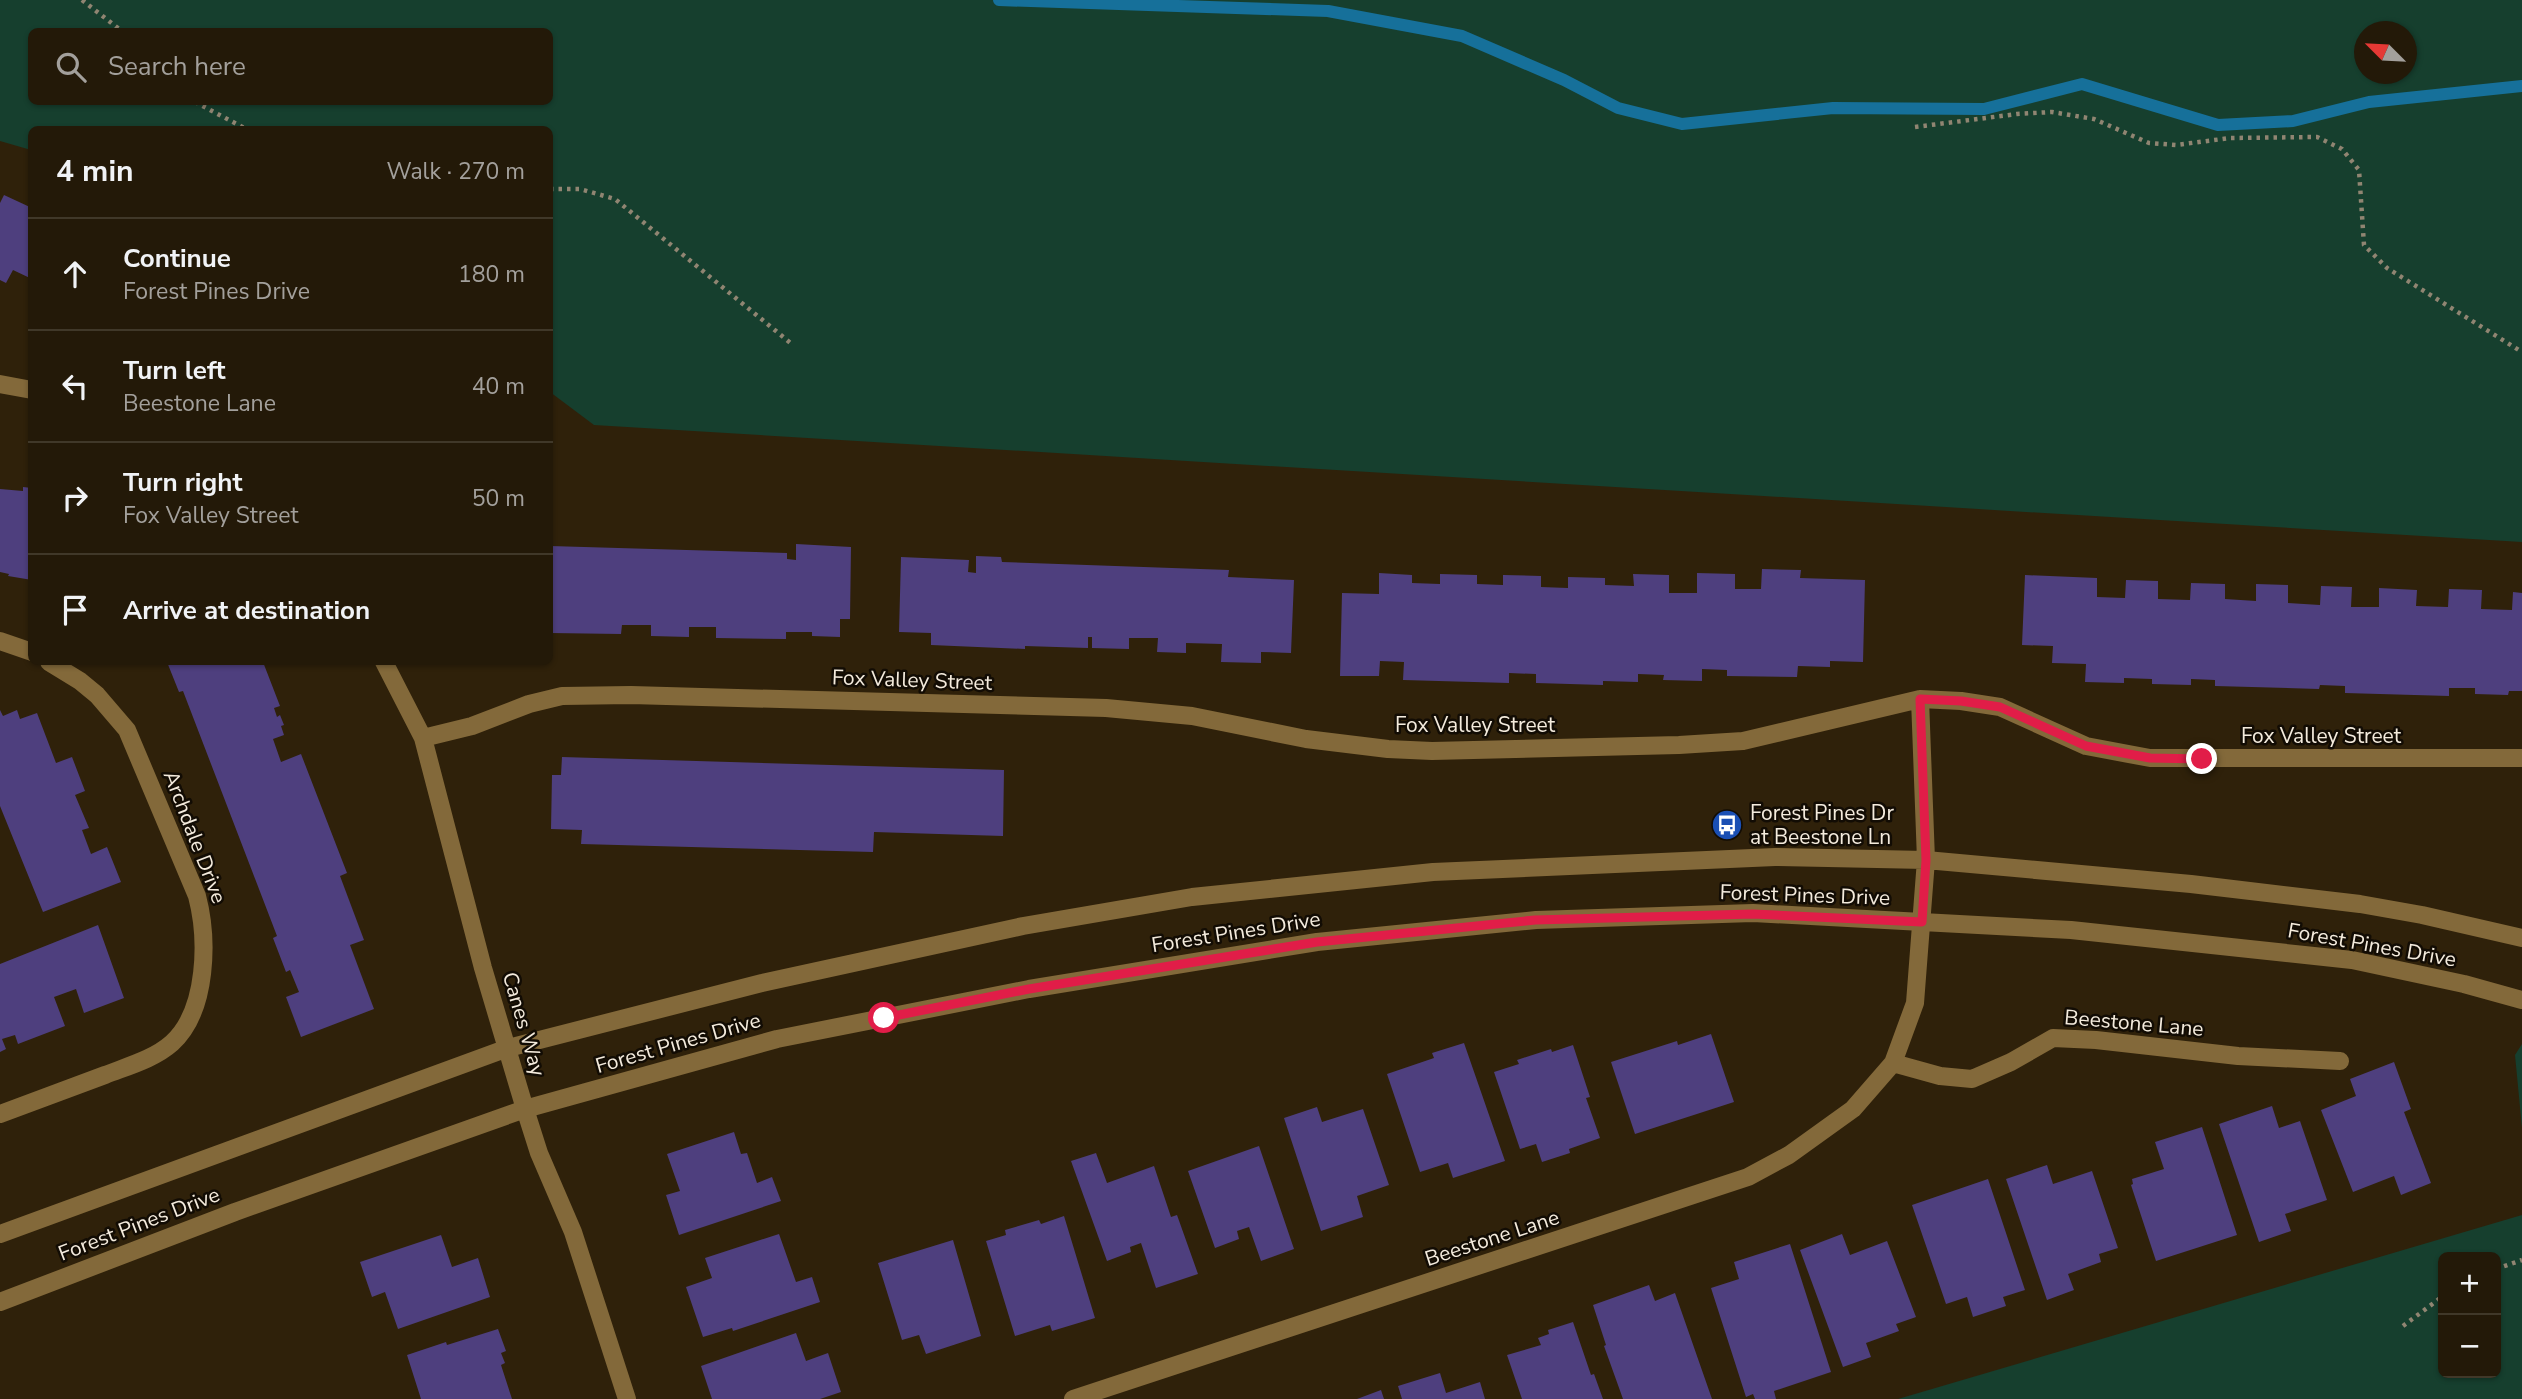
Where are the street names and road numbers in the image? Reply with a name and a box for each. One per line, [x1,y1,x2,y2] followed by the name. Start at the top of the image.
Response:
[831,663,993,697] street label: Fox Valley Street
[1395,711,1556,739] street label: Fox Valley Street
[2241,722,2402,750] street label: Fox Valley Street
[157,767,233,907] street label: Archdale Drive
[1719,878,1891,912] street label: Forest Pines Drive
[1150,905,1322,959] street label: Forest Pines Drive
[2286,916,2458,974] street label: Forest Pines Drive
[496,969,552,1080] street label: Canes Way
[2063,1003,2205,1043] street label: Beestone Lane
[592,1006,764,1080] street label: Forest Pines Drive
[54,1180,224,1268] street label: Forest Pines Drive
[1421,1203,1563,1273] street label: Beestone Lane

